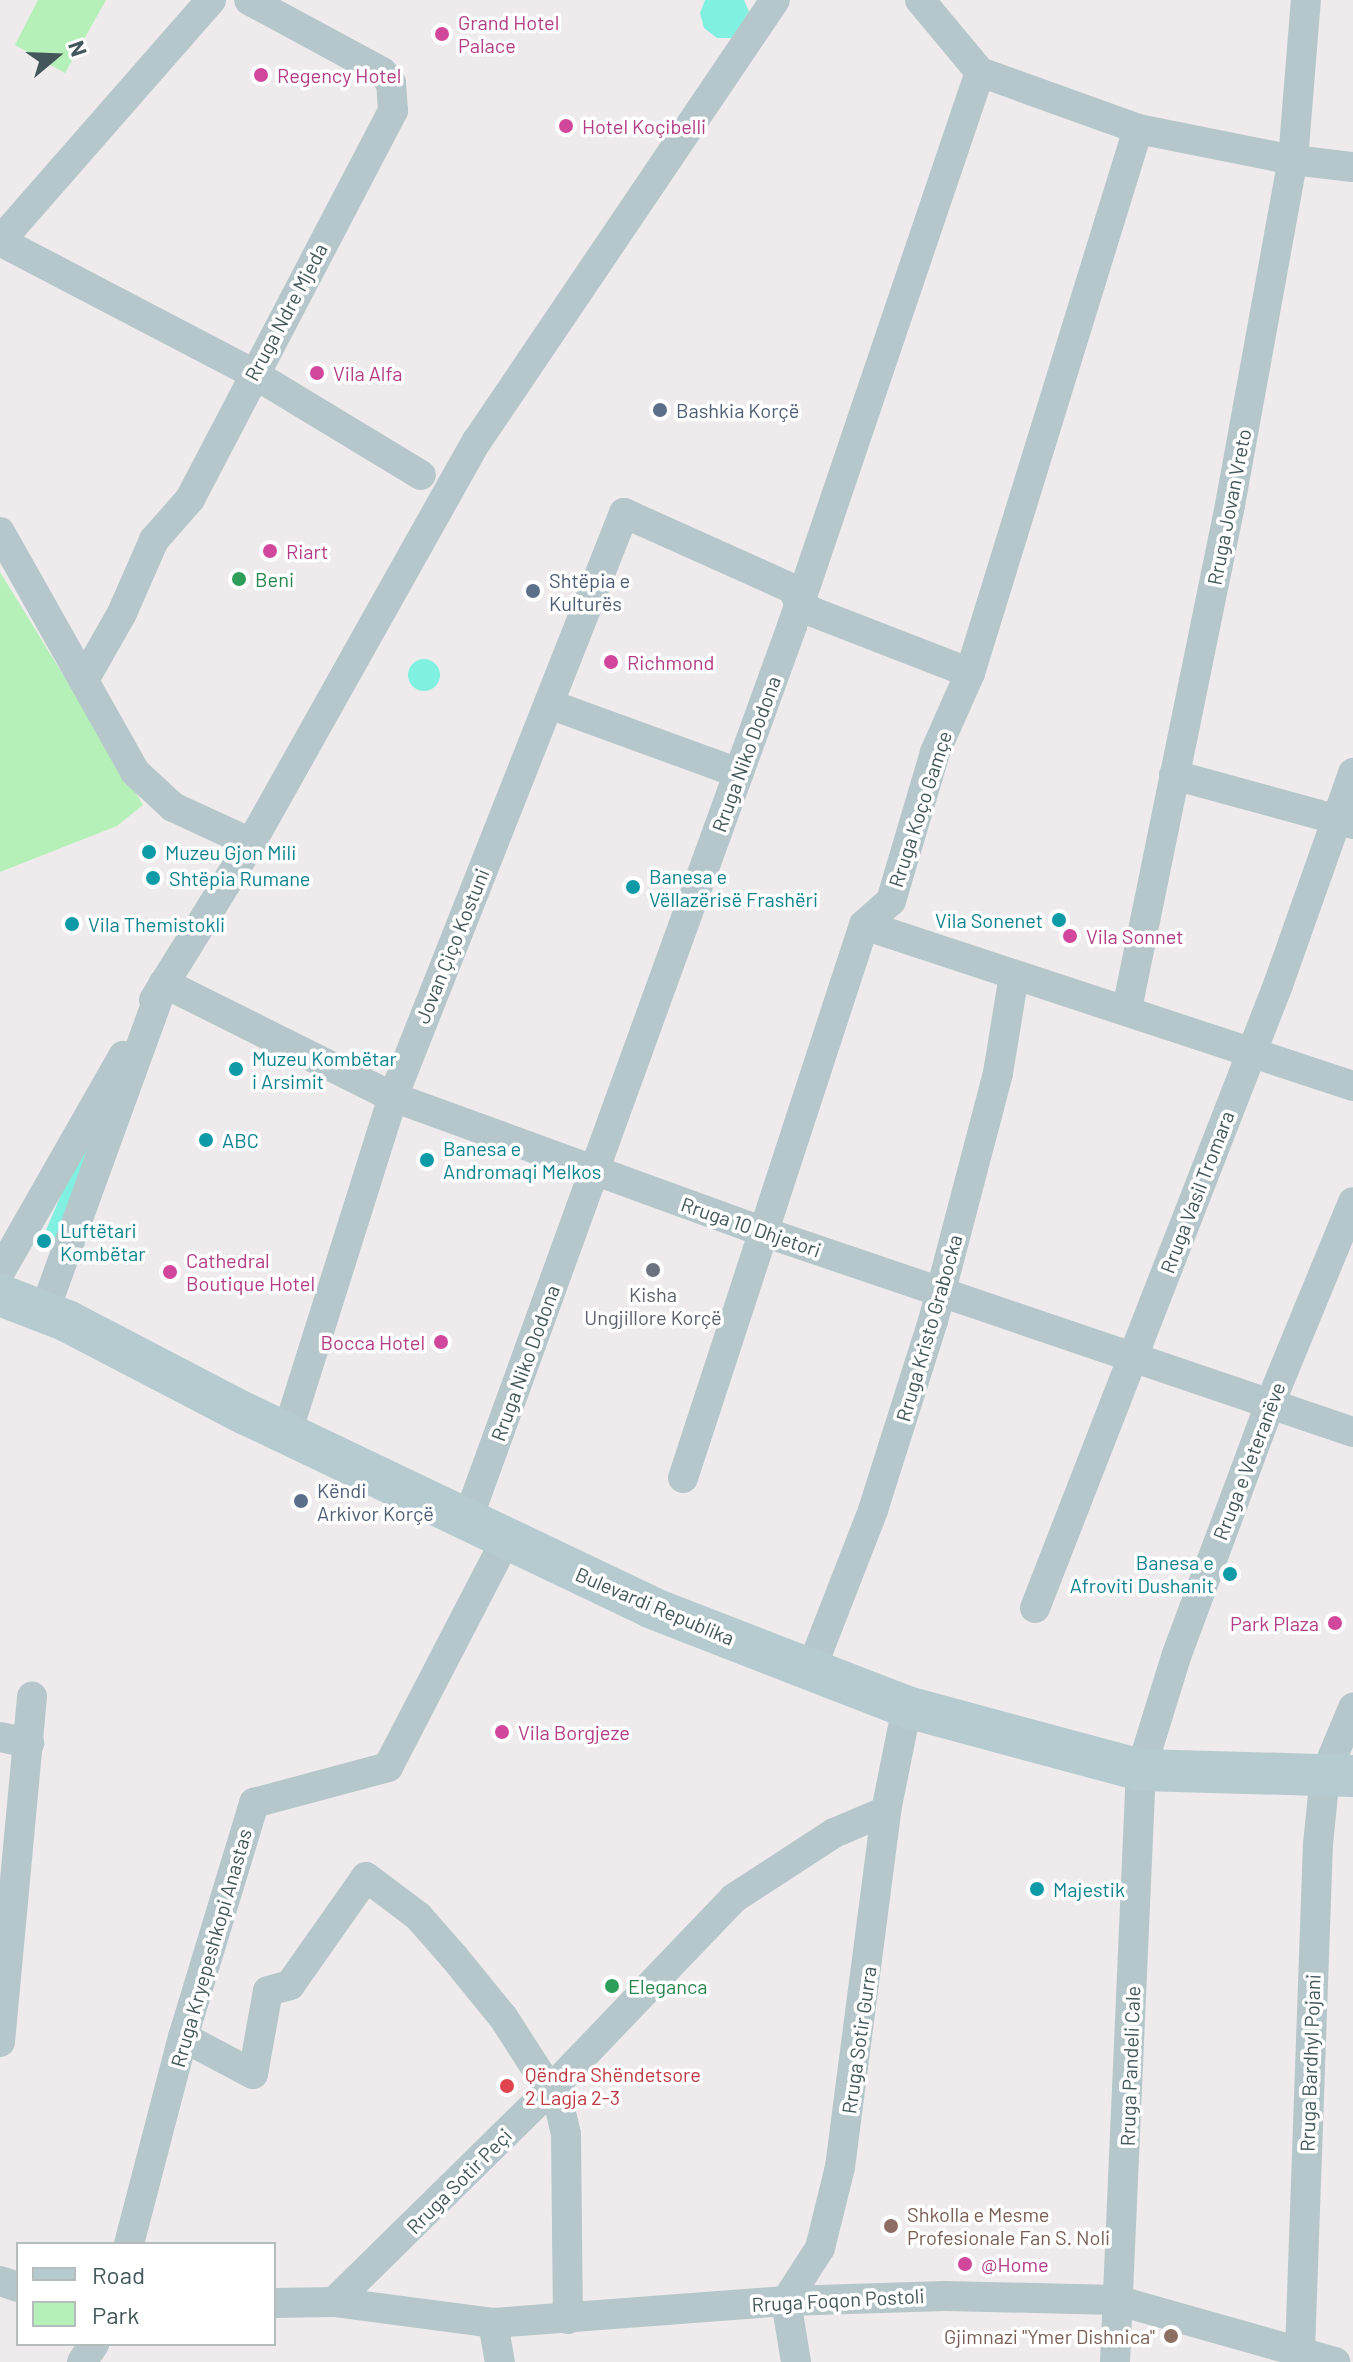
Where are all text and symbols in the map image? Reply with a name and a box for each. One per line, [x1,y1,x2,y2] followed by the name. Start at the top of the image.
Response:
[458,10,559,57] place label: Grand Hotel Palace
[16,16,96,96] north arrow
[433,25,451,43] marker: Grand Hotel Palace
[64,37,93,59] text: N
[277,63,401,87] place label: Regency Hotel
[252,66,270,84] marker: Regency Hotel
[582,114,706,138] place label: Hotel Koçibelli
[557,117,575,135] marker: Hotel Koçibelli
[240,239,332,385] street label: Rruga Ndre Mjeda
[333,361,402,385] place label: Vila Alfa
[308,364,326,382] marker: Vila Alfa
[676,398,799,422] place label: Bashkia Korçë
[651,401,669,419] marker: Bashkia Korçë
[1202,427,1256,587] street label: Rruga Jovan Vreto
[286,539,328,563] place label: Riart
[261,542,279,560] marker: Riart
[255,567,294,591] place label: Beni
[549,568,630,615] place label: Shtëpia e Kulturës
[230,570,248,588] marker: Beni
[524,582,542,600] marker: Shtëpia e Kulturës
[627,650,714,674] place label: Richmond
[602,653,620,671] marker: Richmond
[707,673,785,835] street label: Rruga Niko Dodona
[883,728,957,890] street label: Rruga Koço Gamçe
[165,840,296,864] place label: Muzeu Gjon Mili
[140,843,158,861] marker: Muzeu Gjon Mili
[649,864,818,911] place label: Banesa e Vëllazërisë Frashëri
[410,865,494,1027] street label: Jovan Çiço Kostuni
[169,866,310,890] place label: Shtëpia Rumane
[144,869,162,887] marker: Shtëpia Rumane
[624,878,642,896] marker: Banesa e Vëllazërisë Frashëri
[935,908,1043,932] place label: Vila Sonenet
[1050,911,1068,929] marker: Vila Sonenet
[88,912,225,936] place label: Vila Themistokli
[63,915,81,933] marker: Vila Themistokli
[1086,924,1183,948] place label: Vila Sonnet
[1061,927,1079,945] marker: Vila Sonnet
[252,1046,397,1093] place label: Muzeu Kombëtar i Arsimit
[227,1060,245,1078] marker: Muzeu Kombëtar i Arsimit
[1155,1107,1239,1277] street label: Rruga Vasil Tromara
[222,1128,259,1152] place label: ABC
[197,1131,215,1149] marker: ABC
[443,1136,601,1183] place label: Banesa e Andromaqi Melkos
[418,1151,436,1169] marker: Banesa e Andromaqi Melkos
[678,1192,824,1262] street label: Rruga 10 Dhjetori
[60,1218,145,1265] place label: Luftëtari Kombëtar
[35,1232,53,1250] marker: Luftëtari Kombëtar
[891,1232,967,1424] street label: Rruga Kristo Grabocka
[186,1248,315,1295] place label: Cathedral Boutique Hotel
[644,1261,662,1279] marker: Kisha Ungjillore Korçë
[161,1263,179,1281] marker: Cathedral Boutique Hotel
[486,1282,564,1444] street label: Rruga Niko Dodona
[584,1282,722,1329] place label: Kisha Ungjillore Korçë
[321,1330,425,1354] place label: Bocca Hotel
[432,1333,450,1351] marker: Bocca Hotel
[1208,1379,1290,1543] street label: Rruga e Veteranëve
[317,1478,434,1525] place label: Këndi Arkivor Korçë
[292,1492,310,1510] marker: Këndi Arkivor Korçë
[1070,1550,1214,1597] place label: Banesa e Afroviti Dushanit
[572,1562,738,1650] street label: Bulevardi Republika
[1221,1565,1239,1583] marker: Banesa e Afroviti Dushanit
[1230,1611,1319,1635] place label: Park Plaza
[1326,1614,1344,1632] marker: Park Plaza
[518,1720,630,1744] place label: Vila Borgjeze
[493,1723,511,1741] marker: Vila Borgjeze
[165,1826,257,2070] street label: Rruga Kryepeshkopi Anastas
[1053,1877,1125,1901] place label: Majestik
[1028,1880,1046,1898] marker: Majestik
[837,1965,881,2115] street label: Rruga Sotir Gurra
[628,1974,708,1998] place label: Eleganca
[1295,1974,1325,2152] street label: Rruga Bardhyl Pojani
[603,1977,621,1995] marker: Eleganca
[1115,1985,1145,2147] street label: Rruga Pandeli Cale
[525,2062,701,2109] place label: Qëndra Shëndetsore 2 Lagja 2-3
[496,2075,518,2097] marker: Qëndra Shëndetsore 2 Lagja 2-3
[401,2123,517,2239] street label: Rruga Sotir Peçi
[907,2202,1110,2249] place label: Shkolla e Mesme Profesionale Fan S. Noli
[882,2217,900,2235] marker: Shkolla e Mesme Profesionale Fan S. Noli
[16,2242,276,2346] legend
[981,2252,1049,2276] place label: @Home
[956,2255,974,2273] marker: @Home
[92,2260,145,2289] text: Road
[751,2283,925,2317] street label: Rruga Foqon Postoli
[92,2300,139,2329] text: Park
[944,2324,1155,2348] place label: Gjimnazi "Ymer Dishnica"
[1162,2327,1180,2345] marker: Gjimnazi "Ymer Dishnica"

